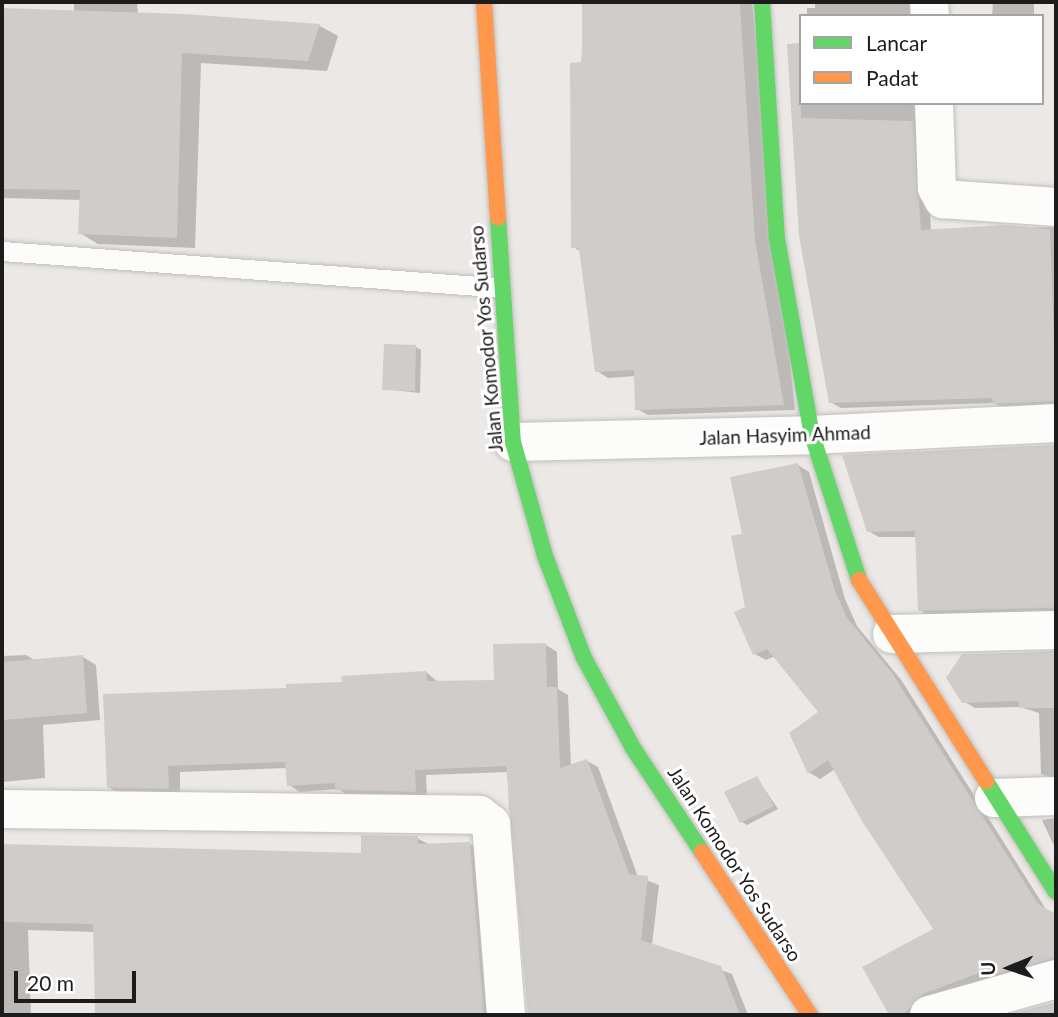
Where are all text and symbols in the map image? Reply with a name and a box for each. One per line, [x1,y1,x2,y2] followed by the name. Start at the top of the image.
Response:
[799,14,1044,105] legend
[866,30,927,55] text: Lancar
[866,65,918,90] text: Padat
[465,224,507,454] street label: Jalan Komodor Yos Sudarso
[699,421,871,449] street label: Jalan Hasyim Ahmad
[663,762,807,966] street label: Jalan Komodor Yos Sudarso
[974,933,1044,1003] north arrow
[18,958,140,1002] scale bar
[976,961,999,976] text: U
[27,970,74,995] text: 20 m

